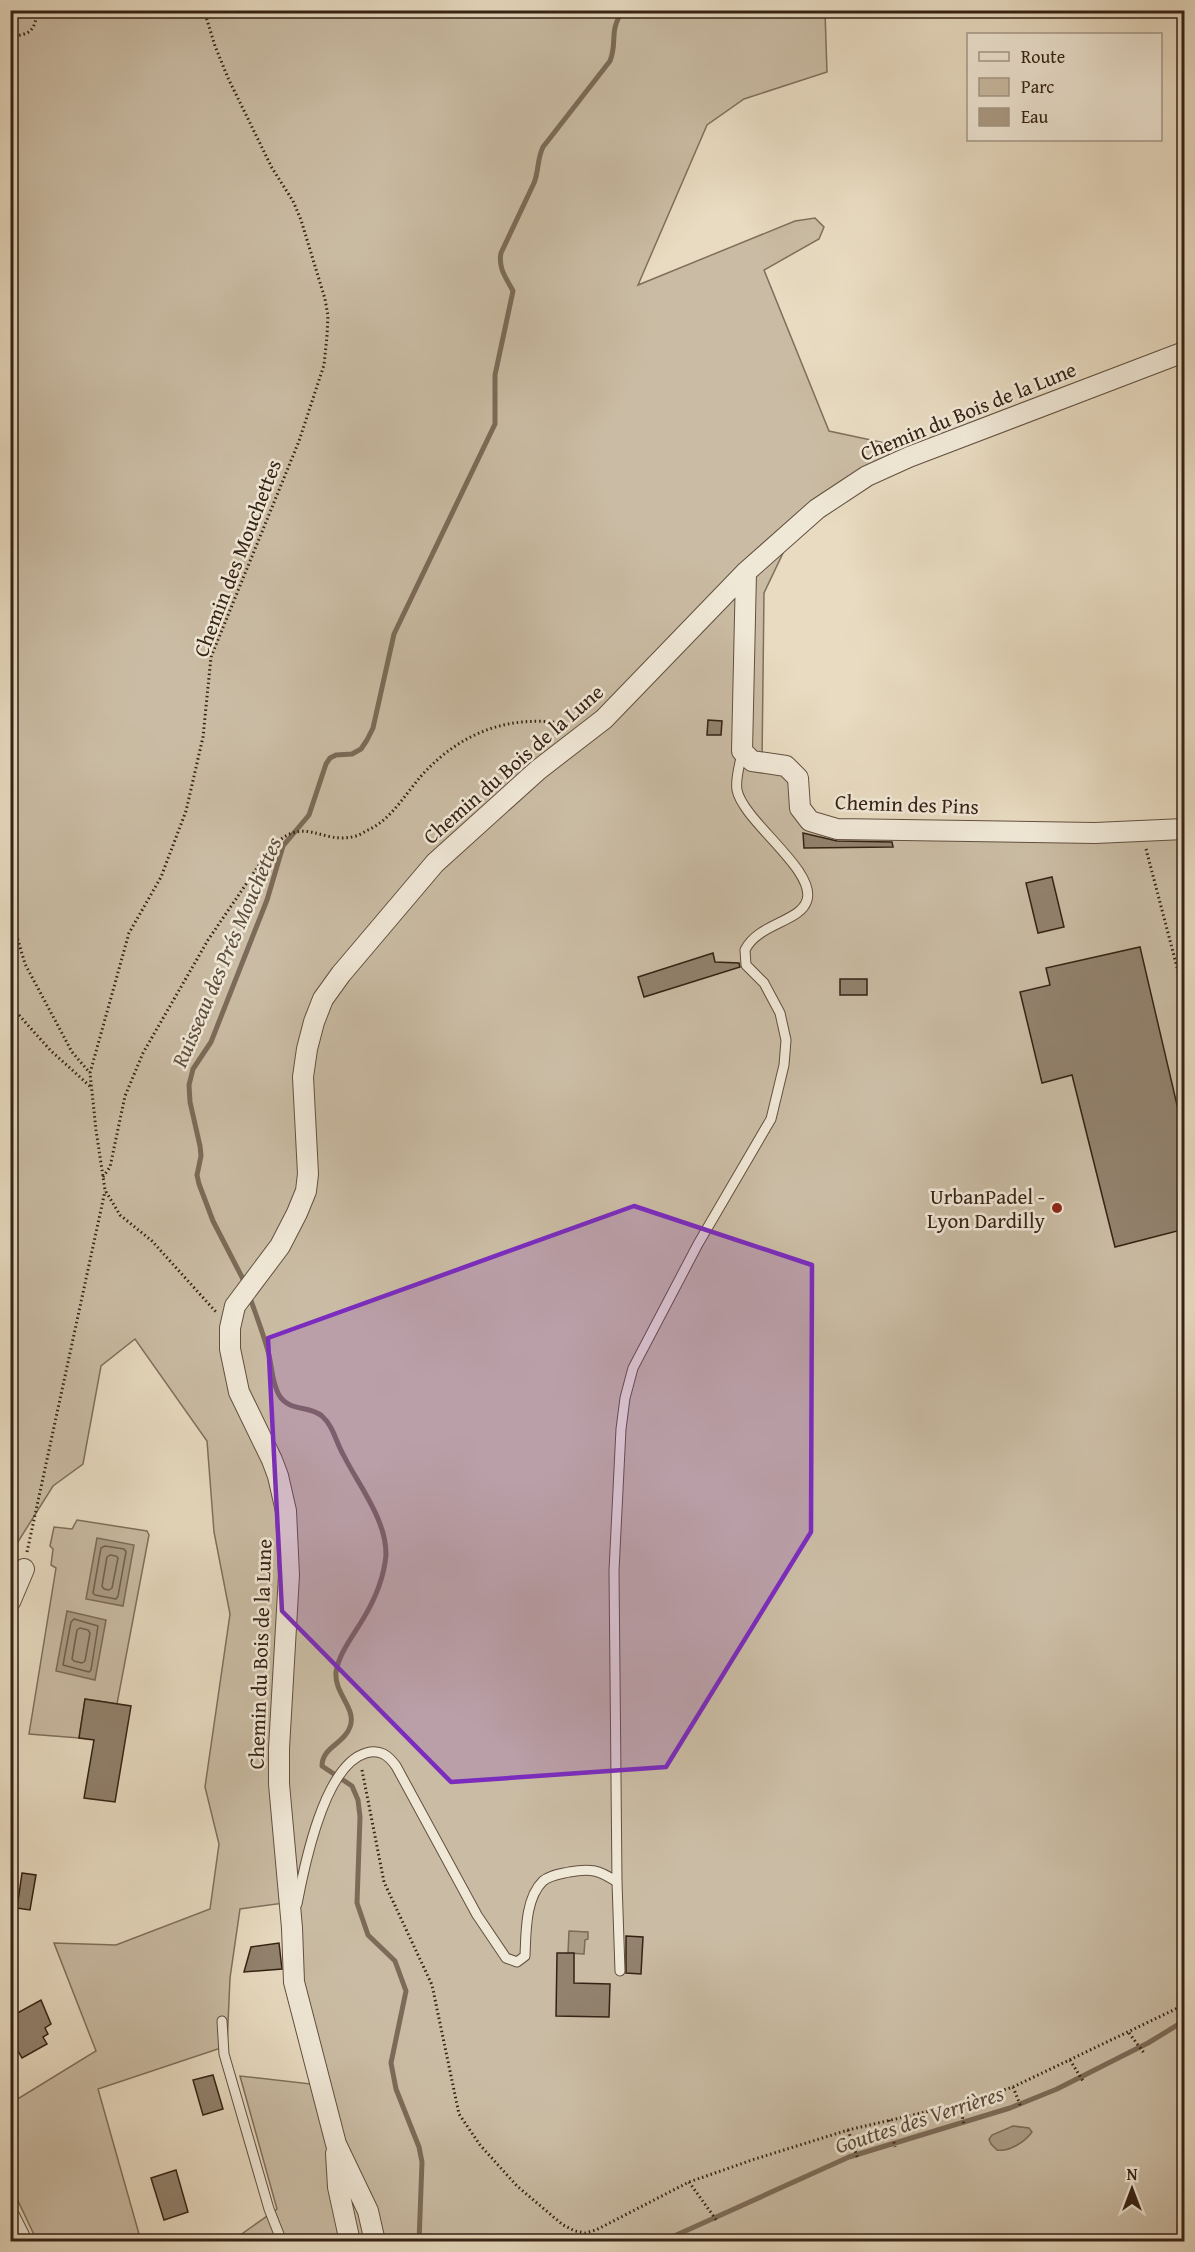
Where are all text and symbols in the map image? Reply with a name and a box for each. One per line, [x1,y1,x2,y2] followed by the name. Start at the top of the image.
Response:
[967,33,1162,141] legend
[1021,43,1065,70] text: Route
[1021,73,1054,100] text: Parc
[1021,103,1049,130] text: Eau
[855,353,1081,469] street label: Chemin du Bois de la Lune
[185,455,289,661] street label: Chemin des Mouchettes
[416,677,610,851] street label: Chemin du Bois de la Lune
[835,786,979,822] street label: Chemin des Pins
[163,832,289,1073] water label: Ruisseau des Prés Mouchettes
[927,1181,1046,1236] place label: UrbanPadel - Lyon Dardilly
[1050,1201,1064,1215] marker: UrbanPadel - Lyon Dardilly
[240,1538,280,1770] street label: Chemin du Bois de la Lune
[831,2077,1008,2161] water label: Gouttes des Verrières
[1102,2159,1162,2219] north arrow
[1127,2162,1138,2186] text: N

